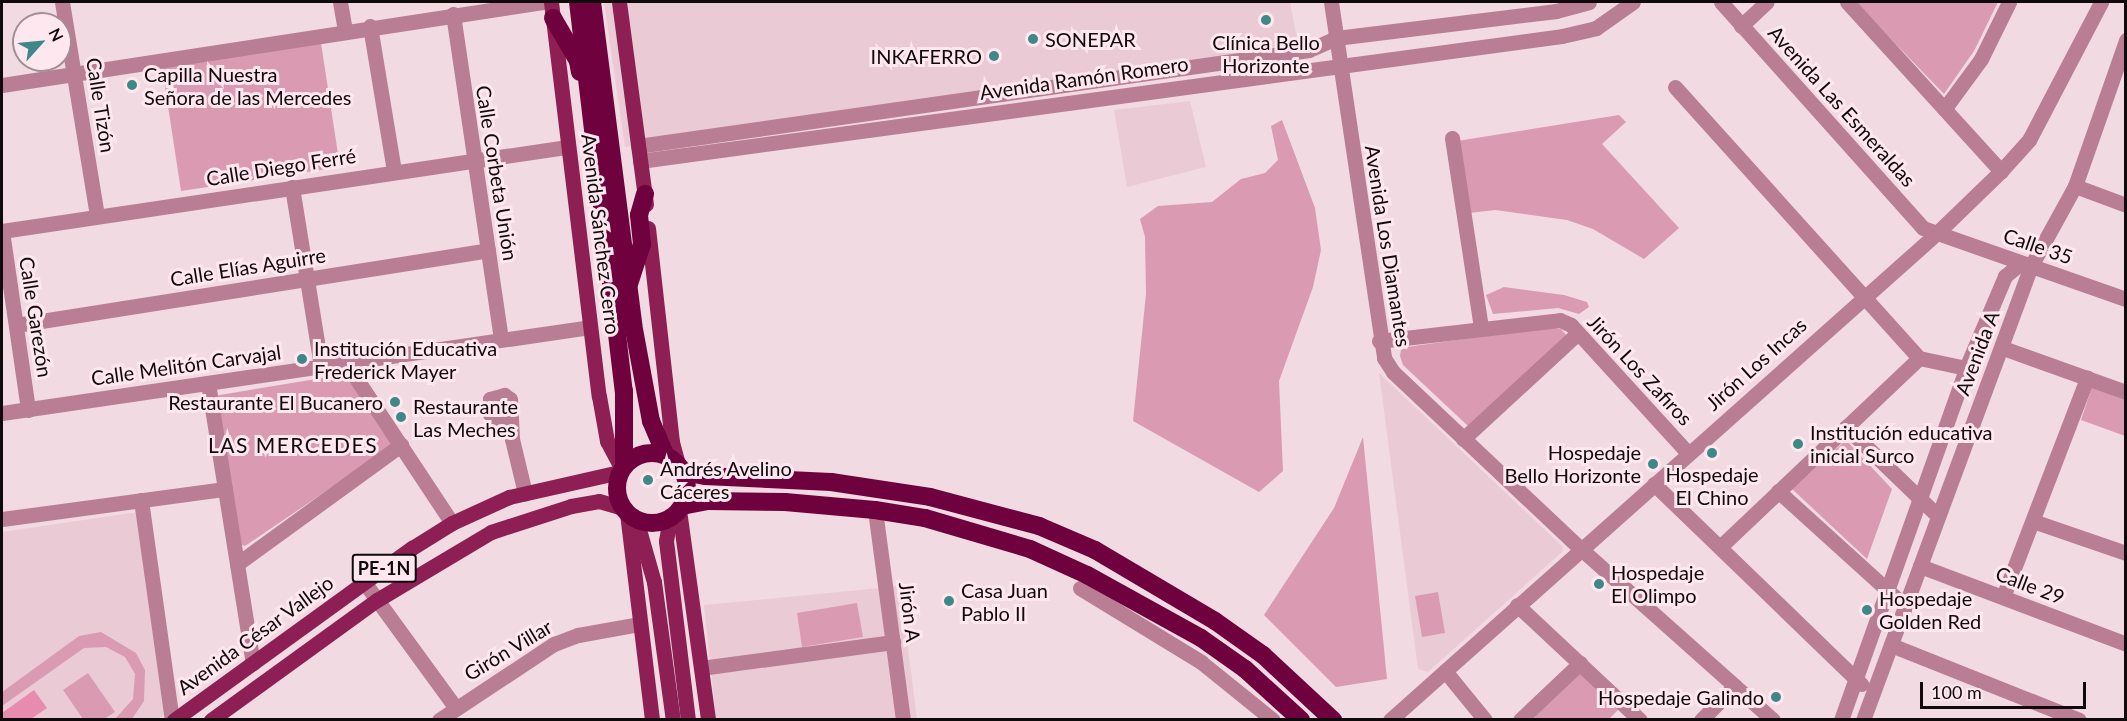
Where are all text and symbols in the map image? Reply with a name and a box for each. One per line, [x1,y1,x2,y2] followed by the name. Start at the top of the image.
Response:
[1257,11,1275,29] marker: Clínica Bello Horizonte
[12,12,72,72] north arrow
[1763,21,1921,191] street label: Avenida Las Esmeraldas
[45,25,68,44] text: N
[1045,27,1136,51] place label: SONEPAR
[1212,31,1320,78] place label: Clínica Bello Horizonte
[1026,32,1040,46] marker: SONEPAR
[871,44,982,68] place label: INKAFERRO
[987,49,1001,63] marker: INKAFERRO
[978,51,1190,105] street label: Avenida Ramón Romero
[82,56,120,154] street label: Calle Tizón
[144,62,351,109] place label: Capilla Nuestra Señora de las Mercedes
[125,78,139,92] marker: Capilla Nuestra Señora de las Mercedes
[471,84,523,262] street label: Calle Corbeta Unión
[577,132,625,336] street label: Avenida Sánchez Cerro
[204,143,358,191] street label: Calle Diego Ferré
[1360,144,1416,348] street label: Avenida Los Diamantes
[2000,223,2076,269] street label: Calle 35
[168,243,328,291] street label: Calle Elías Aguirre
[15,255,57,379] street label: Calle Garezón
[1950,307,2004,399] street label: Avenida A
[1583,310,1697,430] street label: Jirón Los Zafiros
[1701,313,1811,415] street label: Jirón Los Incas
[314,336,497,383] place label: Institución Educativa Frederick Mayer
[89,340,283,390] street label: Calle Melitón Carvajal
[295,352,309,366] marker: Institución Educativa Frederick Mayer
[168,390,383,414] place label: Restaurante El Bucanero
[413,394,518,441] place label: Restaurante Las Meches
[388,395,402,409] marker: Restaurante El Bucanero
[394,410,408,424] marker: Restaurante Las Meches
[1810,420,1993,467] place label: Institución educativa inicial Surco
[208,432,378,458] district label: LAS MERCEDES
[1791,437,1805,451] marker: Institución educativa inicial Surco
[1504,440,1641,487] place label: Hospedaje Bello Horizonte
[1705,446,1719,460] marker: Hospedaje El Chino
[660,456,792,503] place label: Andrés Avelino Cáceres
[1646,457,1660,471] marker: Hospedaje Bello Horizonte
[1665,462,1759,509] place label: Hospedaje El Chino
[641,473,655,487] marker: Andrés Avelino Cáceres
[351,553,417,583] road number: PE-1N
[1611,560,1704,607] place label: Hospedaje El Olimpo
[1992,561,2068,609] street label: Calle 29
[172,570,338,700] street label: Avenida César Vallejo
[1592,577,1606,591] marker: Hospedaje El Olimpo
[961,578,1048,625] place label: Casa Juan Pablo II
[894,580,926,644] street label: Jirón A
[1879,586,1981,633] place label: Hospedaje Golden Red
[942,594,956,608] marker: Casa Juan Pablo II
[1860,603,1874,617] marker: Hospedaje Golden Red
[459,614,557,686] street label: Girón Villar
[1923,670,2090,708] scale bar
[1931,681,1982,703] text: 100 m
[1598,685,1764,709] place label: Hospedaje Galindo
[1769,690,1783,704] marker: Hospedaje Galindo

